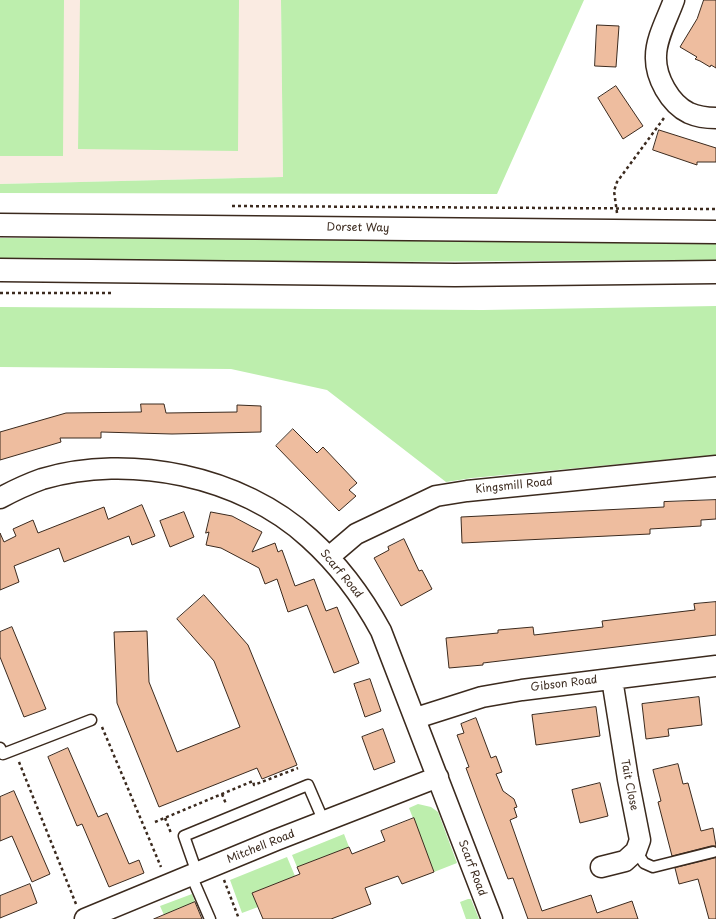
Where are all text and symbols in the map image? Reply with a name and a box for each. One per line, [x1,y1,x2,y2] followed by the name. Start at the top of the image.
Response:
[327,221,389,235] street label: Dorset Way
[475,475,553,497] street label: Kingsmill Road
[317,547,365,601] street label: Scarf Road
[530,673,598,695] street label: Gibson Road
[618,758,640,812] street label: Tait Close
[225,827,297,867] street label: Mitchell Road
[455,838,489,898] street label: Scarf Road

